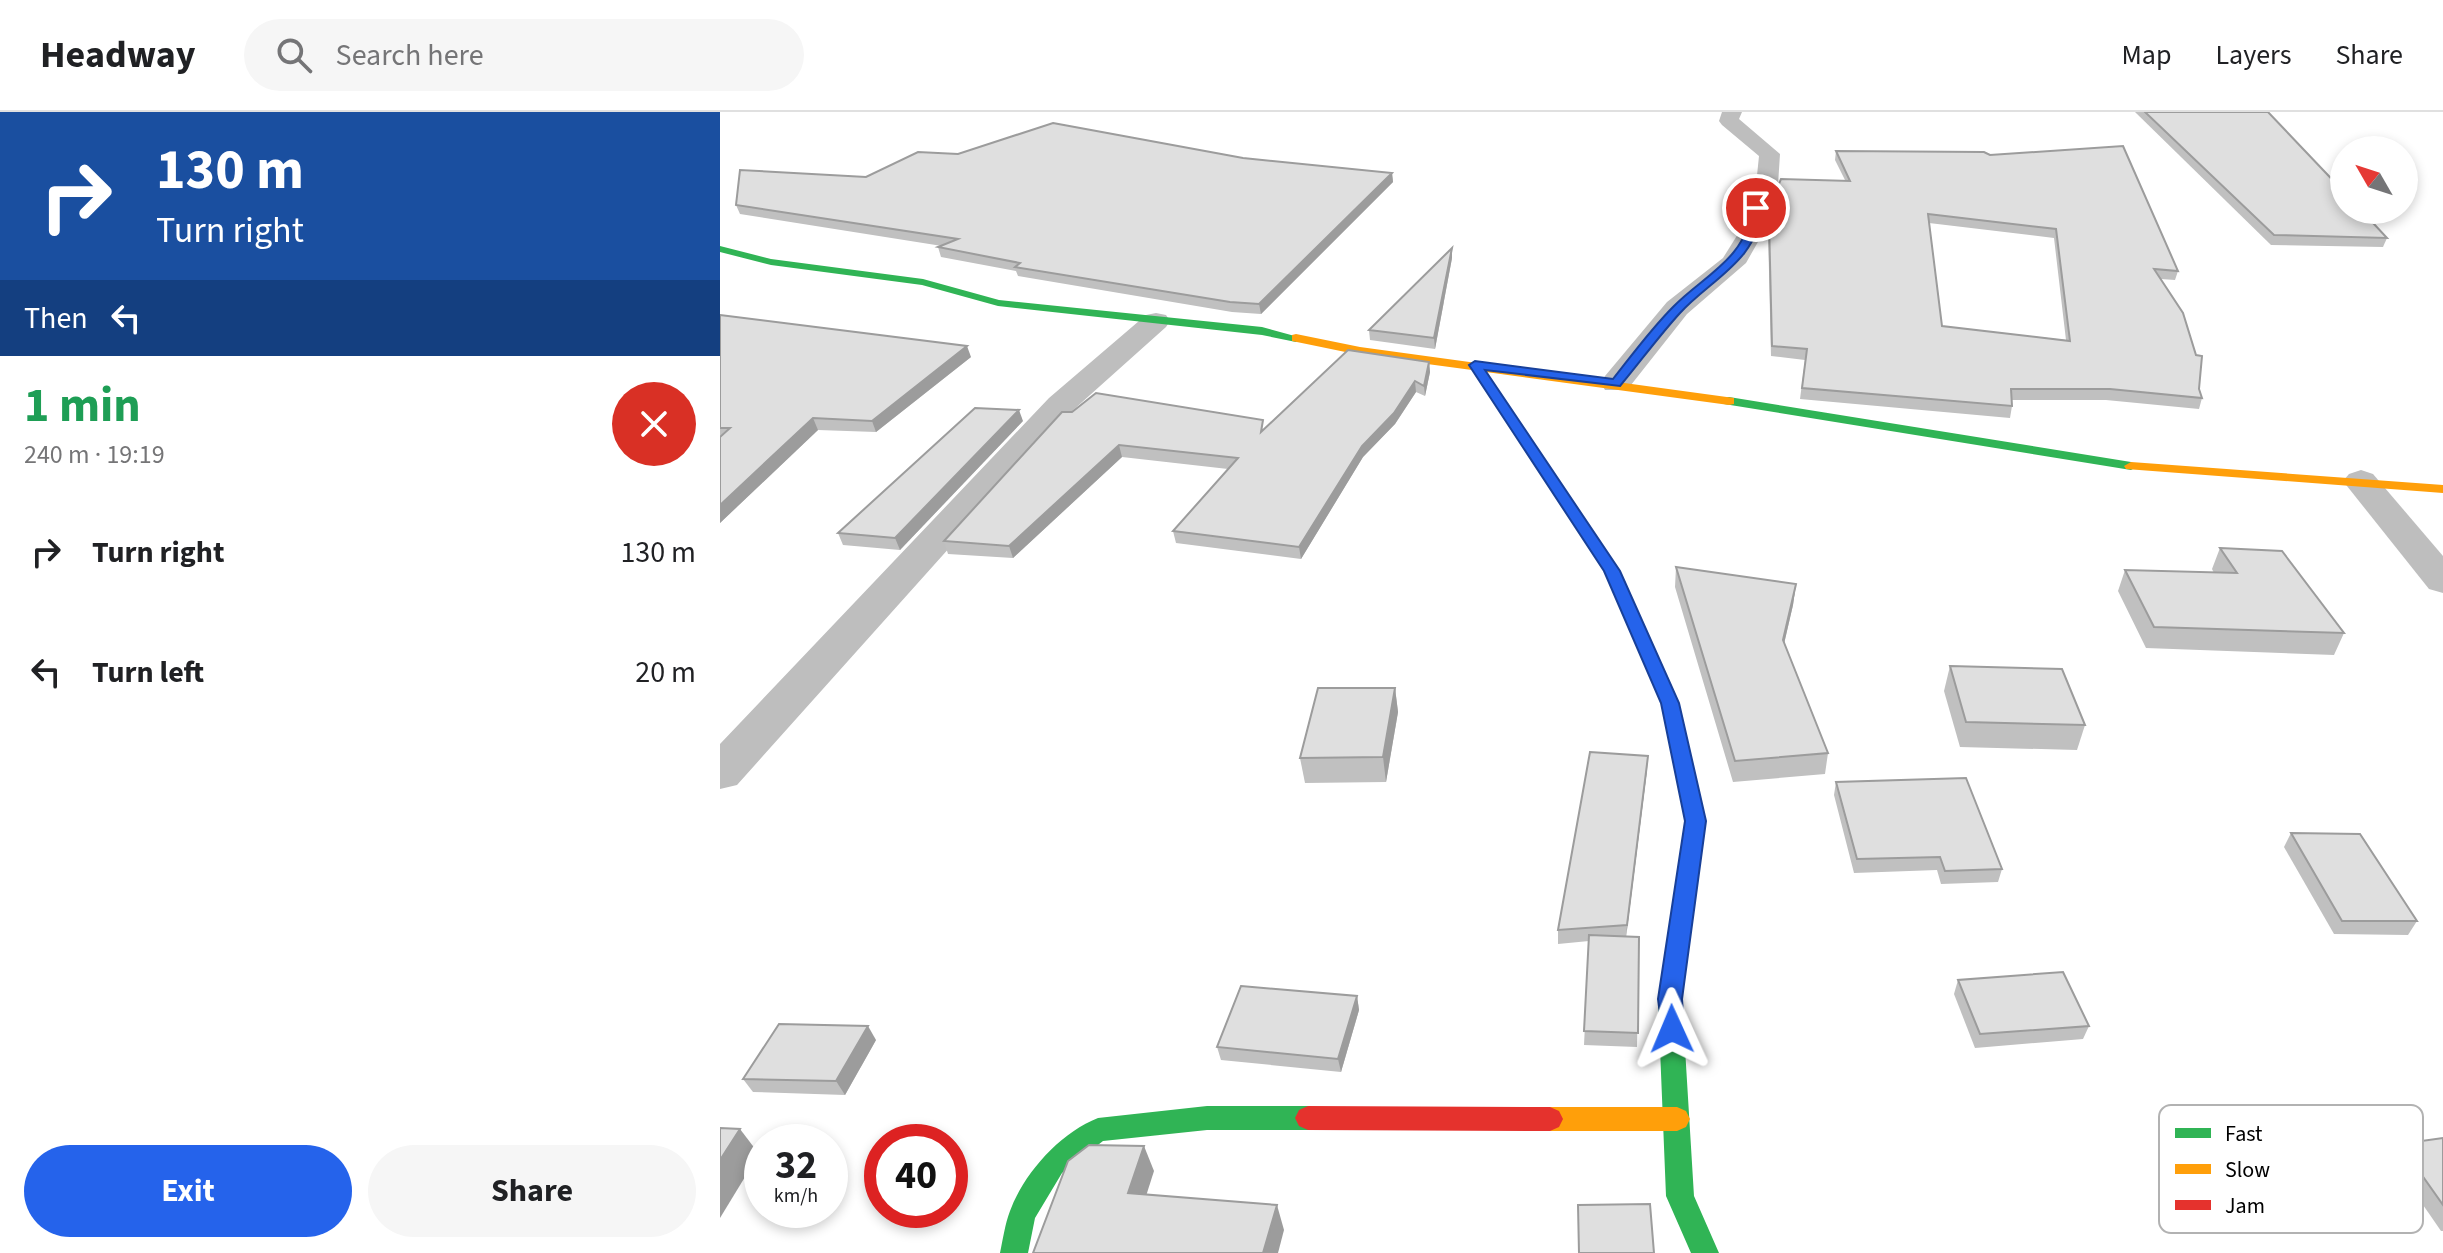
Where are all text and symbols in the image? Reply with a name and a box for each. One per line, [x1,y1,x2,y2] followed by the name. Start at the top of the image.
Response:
[244,19,804,91] search box
[40,28,196,82] text: Headway
[272,33,316,77] icon: search
[336,34,484,77] text: Search here
[2121,35,2171,75] text: Map
[2215,35,2291,75] text: Layers
[2335,35,2403,75] text: Share
[156,131,304,210] text: 130 m
[2330,136,2418,224] north arrow
[2330,136,2418,224] map controls
[24,144,128,248] icon: right
[1722,174,1790,242] pin
[1734,186,1778,230] icon: arrive
[156,205,304,256] text: Turn right
[104,296,148,340] icon: left
[24,297,88,340] text: Then
[24,372,141,440] text: 1 min
[612,382,696,466] button: close
[24,436,165,473] text: 240 m · 19:19
[24,530,68,574] icon: right
[92,531,224,574] text: Turn right
[620,531,696,574] text: 130 m
[24,650,68,694] icon: left
[92,651,204,694] text: Turn left
[635,651,696,694] text: 20 m
[1630,987,1714,1071] position arrow
[2159,1105,2423,1233] legend
[2225,1118,2263,1150] text: Fast
[864,1124,968,1228] speed limit sign: 40
[775,1137,817,1194] text: 32
[24,1145,352,1237] button: Exit
[368,1145,696,1237] button: Share
[2225,1154,2270,1186] text: Slow
[774,1182,818,1210] text: km/h
[2225,1190,2265,1222] text: Jam

